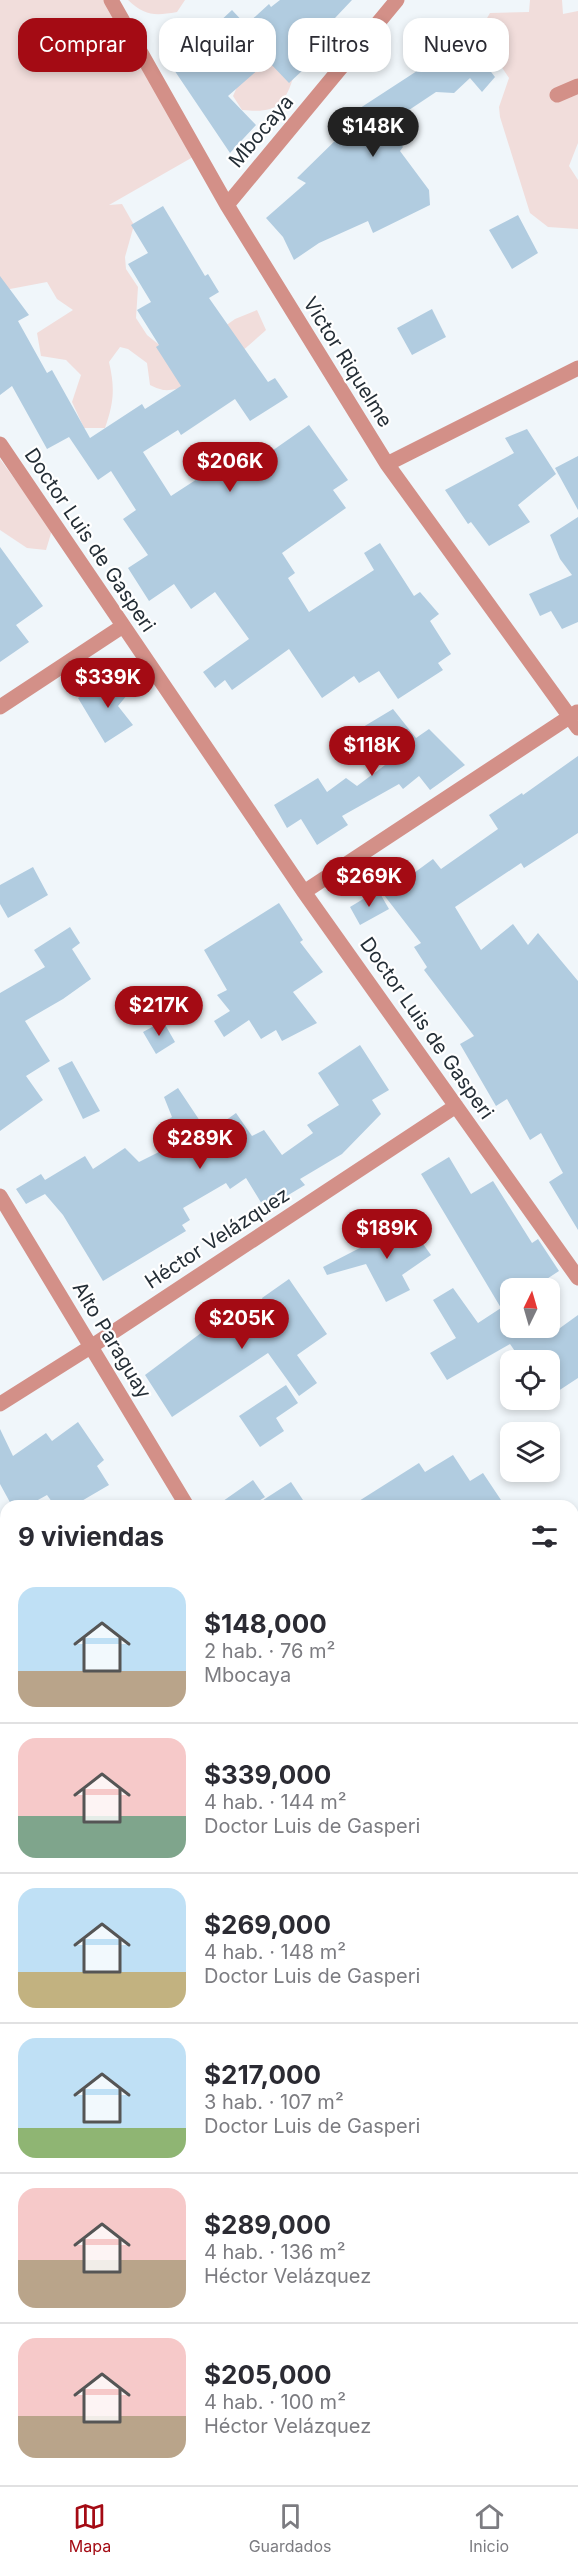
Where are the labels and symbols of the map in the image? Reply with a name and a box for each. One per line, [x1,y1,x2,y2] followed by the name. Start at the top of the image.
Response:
[224,90,298,172] street label: Mbocaya
[331,107,415,158] pin: $148K
[298,292,398,432] street label: Victor Riquelme
[188,442,272,493] pin: $206K
[20,444,160,636] street label: Doctor Luis de Gasperi
[66,658,150,709] pin: $339K
[330,726,414,777] pin: $118K
[327,857,411,908] pin: $269K
[355,933,499,1123] street label: Doctor Luis de Gasperi
[117,986,201,1037] pin: $217K
[158,1119,242,1170] pin: $289K
[140,1182,294,1294] street label: Héctor Velázquez
[345,1209,429,1260] pin: $189K
[68,1277,156,1403] street label: Alto Paraguay
[500,1278,560,1338] north arrow
[200,1299,284,1350] pin: $205K

